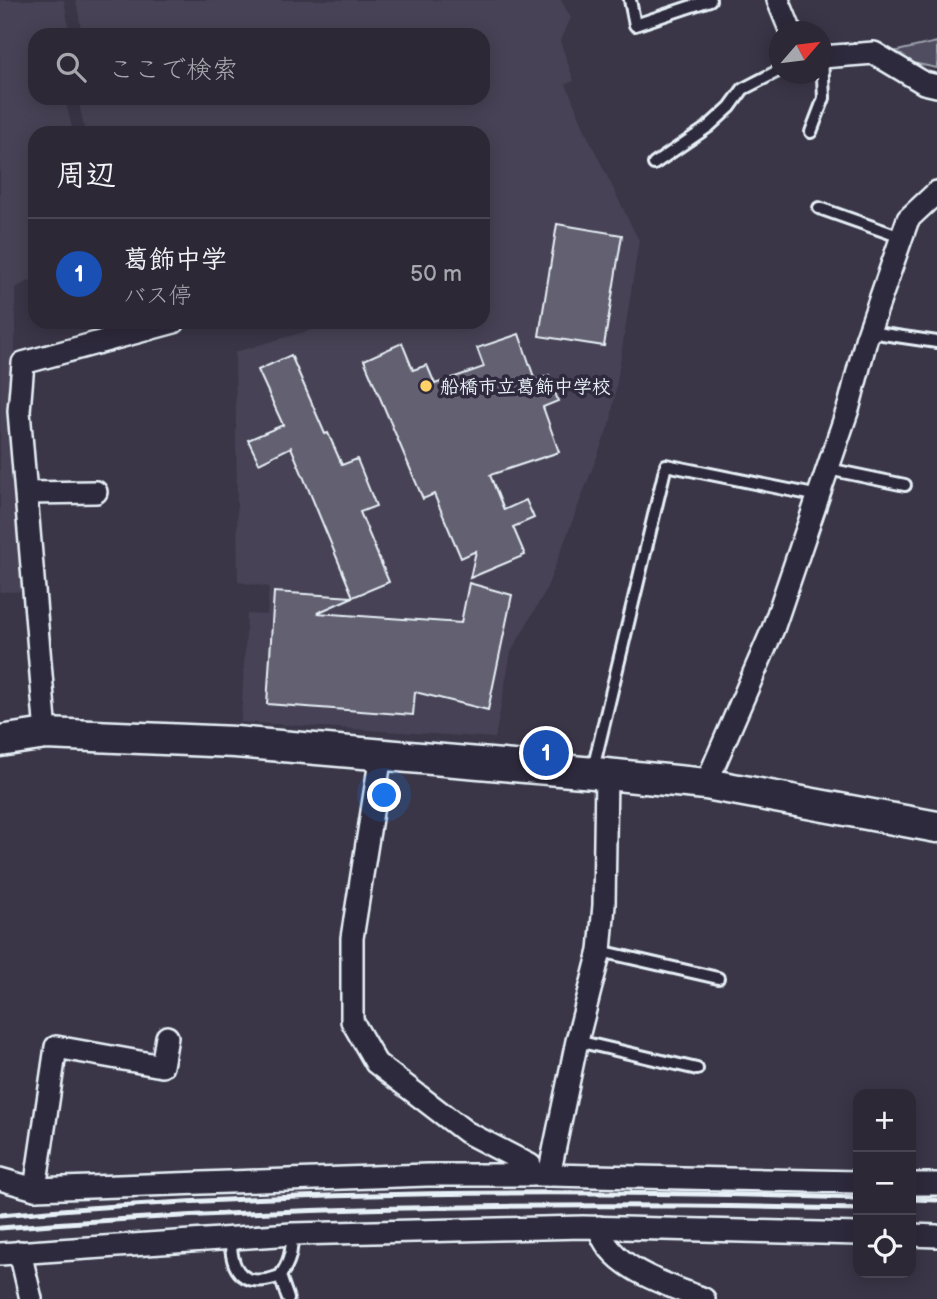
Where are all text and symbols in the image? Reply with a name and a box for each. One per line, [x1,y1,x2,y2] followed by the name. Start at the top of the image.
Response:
[769,21,832,84] north arrow
[28,28,490,105] search box
[52,48,90,86] icon: search
[108,55,238,86] text: ここで検索
[56,158,116,194] text: 周辺
[123,245,227,276] text: 葛飾中学
[74,260,84,288] text: 1
[410,260,462,288] text: 50 m
[123,282,192,310] text: バス停
[440,376,611,399] place label: 船橋市立葛飾中学校
[418,378,434,394] marker: 船橋市立葛飾中学校
[523,727,569,779] pin: 1
[367,778,401,812] your location
[853,1089,916,1278] map controls
[853,1089,916,1152] button: +
[853,1152,916,1215] button: −
[853,1215,916,1278] button: locate

